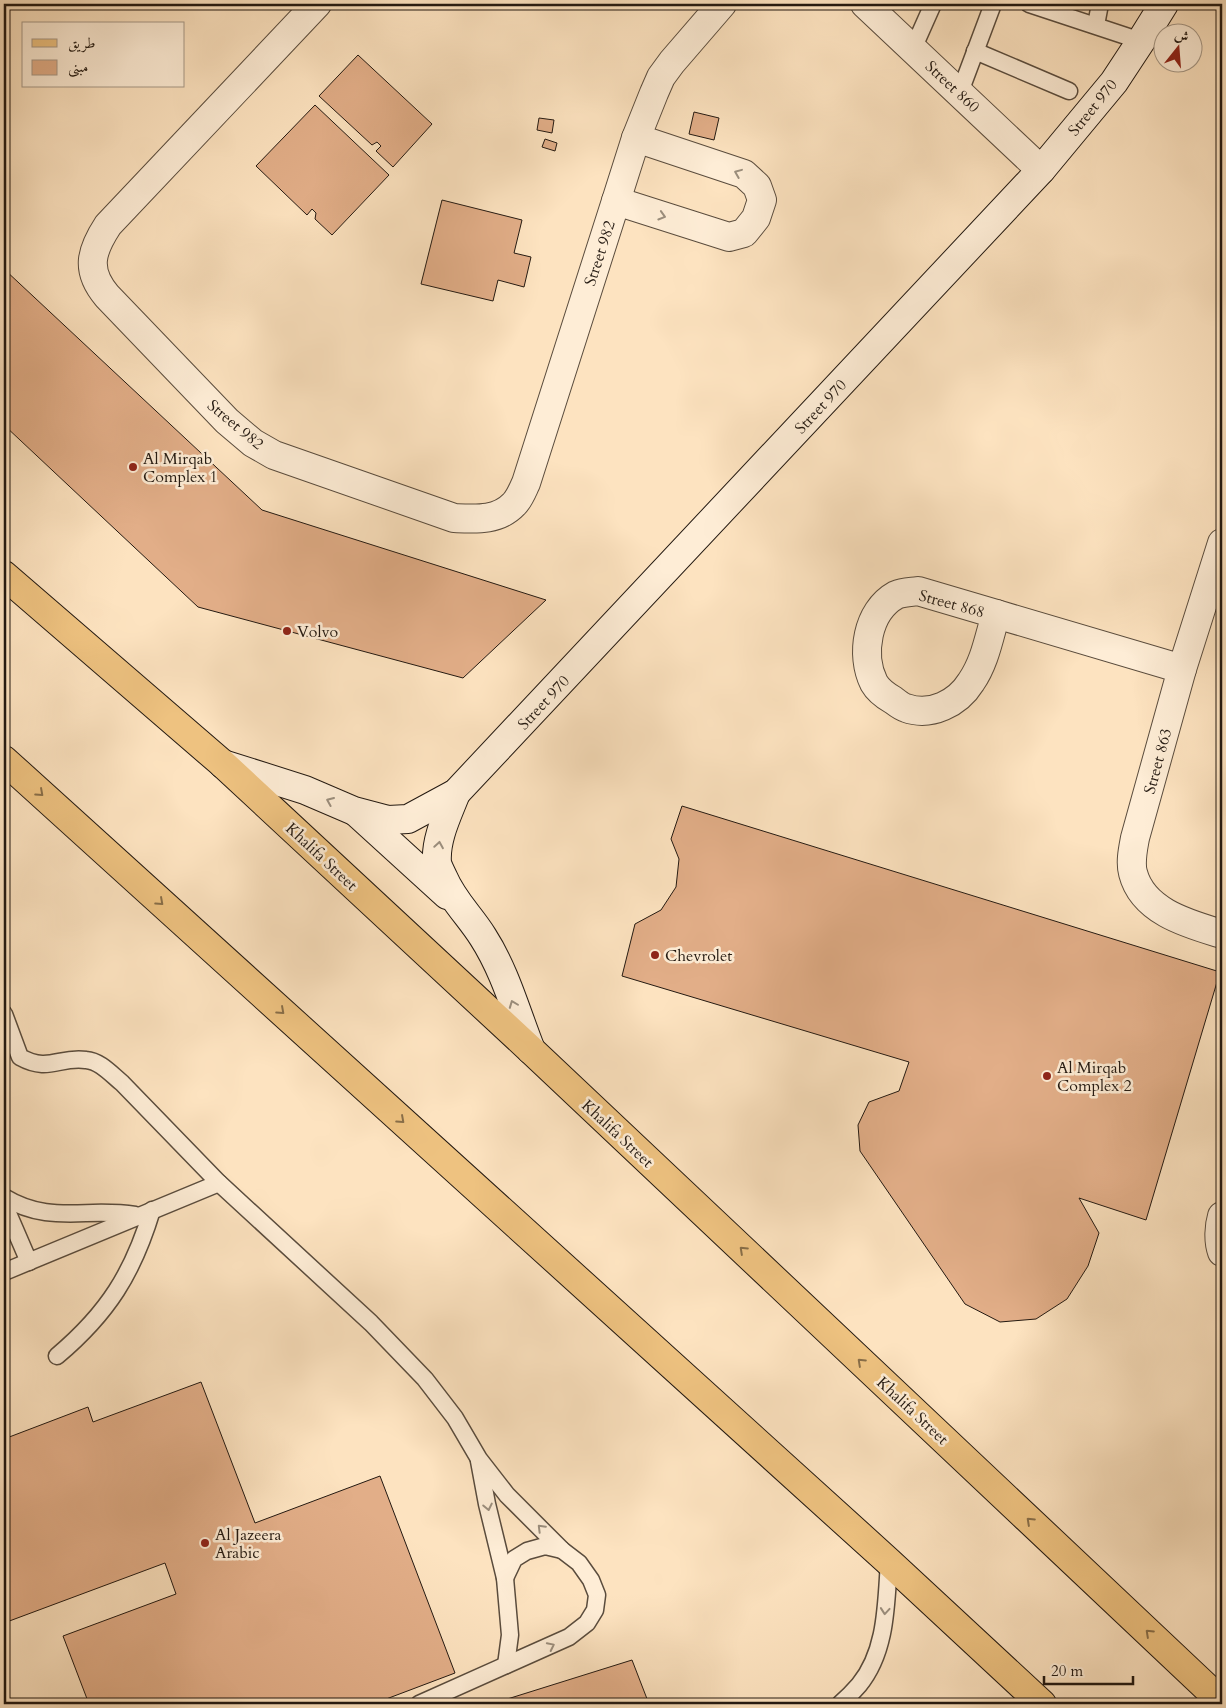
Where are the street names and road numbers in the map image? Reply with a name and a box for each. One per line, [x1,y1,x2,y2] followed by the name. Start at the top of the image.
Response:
[920,56,984,118] street label: Street 860
[1063,75,1123,141] street label: Street 970
[579,218,621,289] street label: Street 982
[790,375,852,439] street label: Street 970
[202,395,268,455] street label: Street 982
[916,585,987,623] street label: Street 868
[513,671,575,735] street label: Street 970
[1139,726,1177,797] street label: Street 863
[281,818,362,896] street label: Khalifa Street
[577,1095,658,1173] street label: Khalifa Street
[872,1372,953,1450] street label: Khalifa Street

